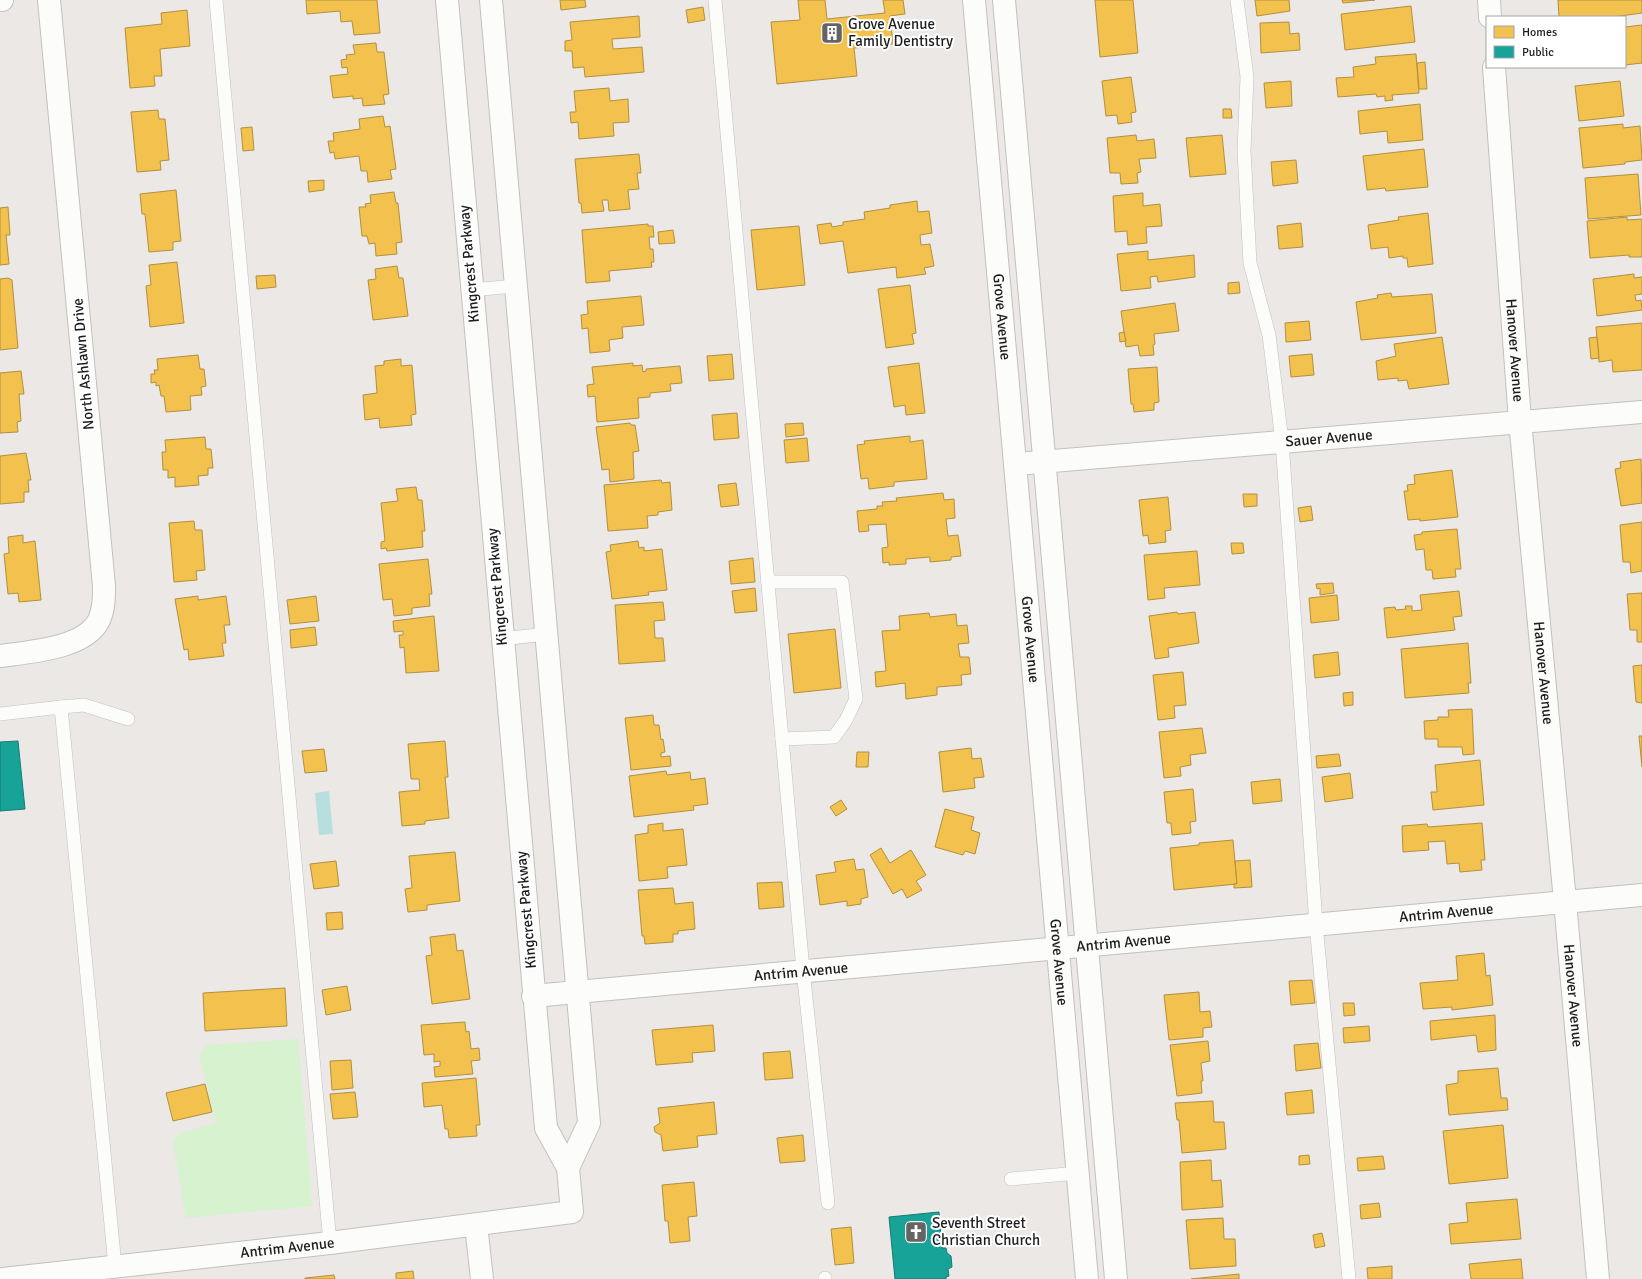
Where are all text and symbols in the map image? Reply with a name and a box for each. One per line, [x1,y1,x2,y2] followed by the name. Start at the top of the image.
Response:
[848,15,953,50] place label: Grove Avenue Family Dentistry
[1486,16,1626,68] legend
[819,20,845,46] building icon: Grove Avenue Family Dentistry
[1522,25,1557,40] text: Homes
[1522,45,1554,60] text: Public
[455,204,483,324] street label: Kingcrest Parkway
[989,273,1015,361] street label: Grove Avenue
[68,297,98,431] street label: North Ashlawn Drive
[1502,298,1528,403] street label: Hanover Avenue
[1285,425,1373,451] street label: Sauer Avenue
[483,527,511,647] street label: Kingcrest Parkway
[1018,595,1043,684] street label: Grove Avenue
[1530,621,1557,725] street label: Hanover Avenue
[512,850,540,970] street label: Kingcrest Parkway
[1398,900,1494,926] street label: Antrim Avenue
[1046,918,1072,1006] street label: Grove Avenue
[1076,929,1172,955] street label: Antrim Avenue
[1560,943,1587,1048] street label: Hanover Avenue
[753,958,849,985] street label: Antrim Avenue
[932,1214,1040,1249] place label: Seventh Street Christian Church
[903,1219,929,1245] church icon: Seventh Street Christian Church
[239,1234,335,1262] street label: Antrim Avenue

